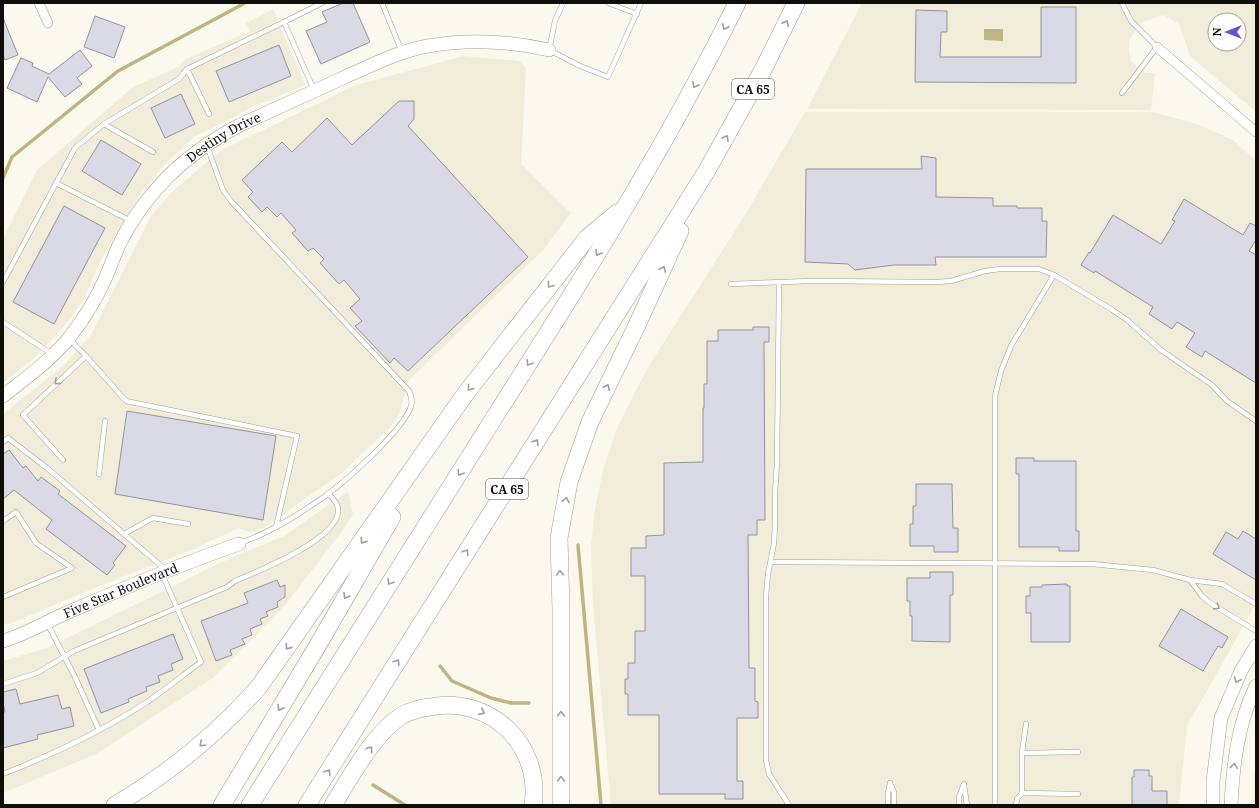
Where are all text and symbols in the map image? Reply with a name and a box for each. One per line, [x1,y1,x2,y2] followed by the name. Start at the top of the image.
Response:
[1207,12,1247,52] north arrow
[781,20,789,28] one-way arrow
[722,22,730,30] one-way arrow
[1209,27,1224,36] text: N
[732,79,774,99] road number: CA 65
[692,80,699,88] one-way arrow
[182,108,263,166] street label: Destiny Drive
[721,135,728,143] one-way arrow
[596,249,603,256] one-way arrow
[658,266,666,273] one-way arrow
[548,281,555,288] one-way arrow
[526,359,534,366] one-way arrow
[55,378,62,385] one-way arrow
[468,383,475,390] one-way arrow
[602,383,610,391] one-way arrow
[531,439,539,446] one-way arrow
[457,468,464,475] one-way arrow
[486,479,528,499] road number: CA 65
[561,497,569,503] one-way arrow
[361,536,368,543] one-way arrow
[462,549,469,556] one-way arrow
[60,558,180,622] street label: Five Star Boulevard
[556,570,564,576] one-way arrow
[387,578,395,585] one-way arrow
[344,592,351,599] one-way arrow
[1213,603,1220,610] one-way arrow
[285,643,293,650] one-way arrow
[392,659,400,666] one-way arrow
[1234,675,1242,683] one-way arrow
[278,704,285,711] one-way arrow
[479,708,486,716] one-way arrow
[557,711,565,717] one-way arrow
[199,739,207,746] one-way arrow
[365,746,373,753] one-way arrow
[1229,763,1238,769] one-way arrow
[323,769,330,776] one-way arrow
[557,776,565,782] one-way arrow

